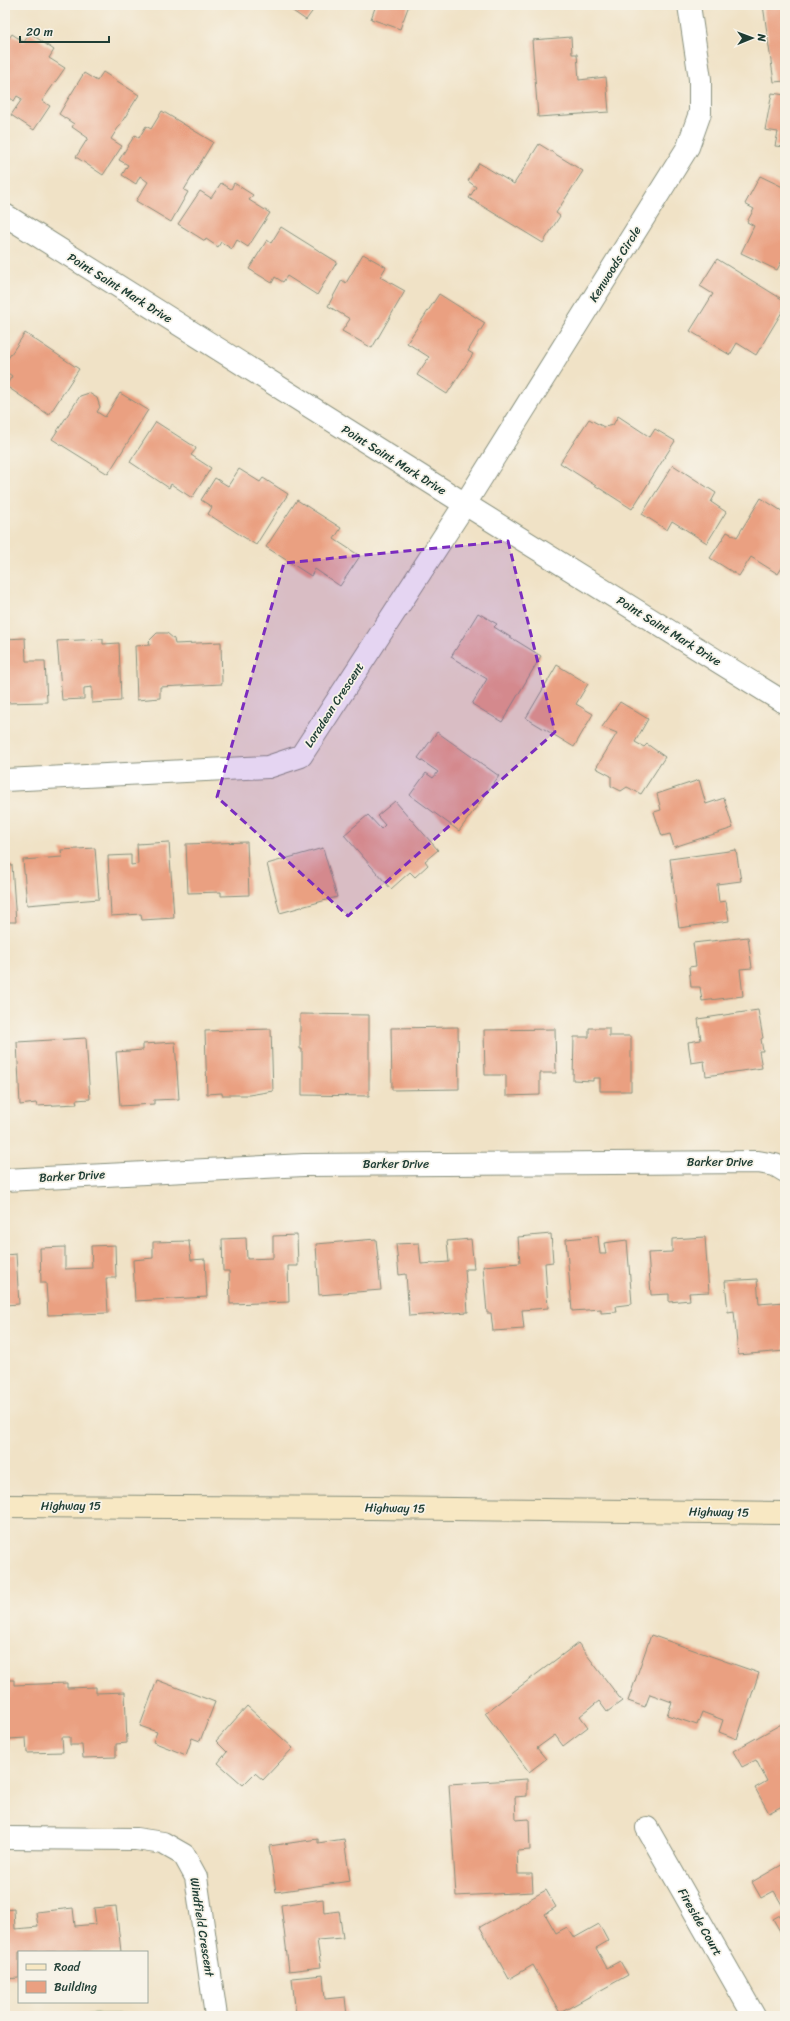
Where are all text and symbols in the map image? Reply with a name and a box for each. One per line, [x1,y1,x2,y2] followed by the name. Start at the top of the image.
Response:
[20,18,109,44] scale bar
[732,18,772,58] north arrow
[26,21,53,43] text: 20 m
[752,33,771,42] text: N
[583,221,647,307] street label: Kenwoods Circle
[63,247,177,329] street label: Point Saint Mark Drive
[337,419,451,501] street label: Point Saint Mark Drive
[612,590,726,672] street label: Point Saint Mark Drive
[298,658,370,752] street label: Loradean Crescent
[687,1151,753,1173] street label: Barker Drive
[363,1153,429,1175] street label: Barker Drive
[38,1163,106,1189] street label: Barker Drive
[41,1495,101,1517] street label: Highway 15
[365,1496,425,1520] street label: Highway 15
[689,1500,749,1524] street label: Highway 15
[183,1876,221,1979] street label: Windfield Crescent
[672,1884,728,1960] street label: Fireside Court
[18,1951,148,2003] legend
[54,1956,81,1978] text: Road
[54,1976,97,1998] text: Building

